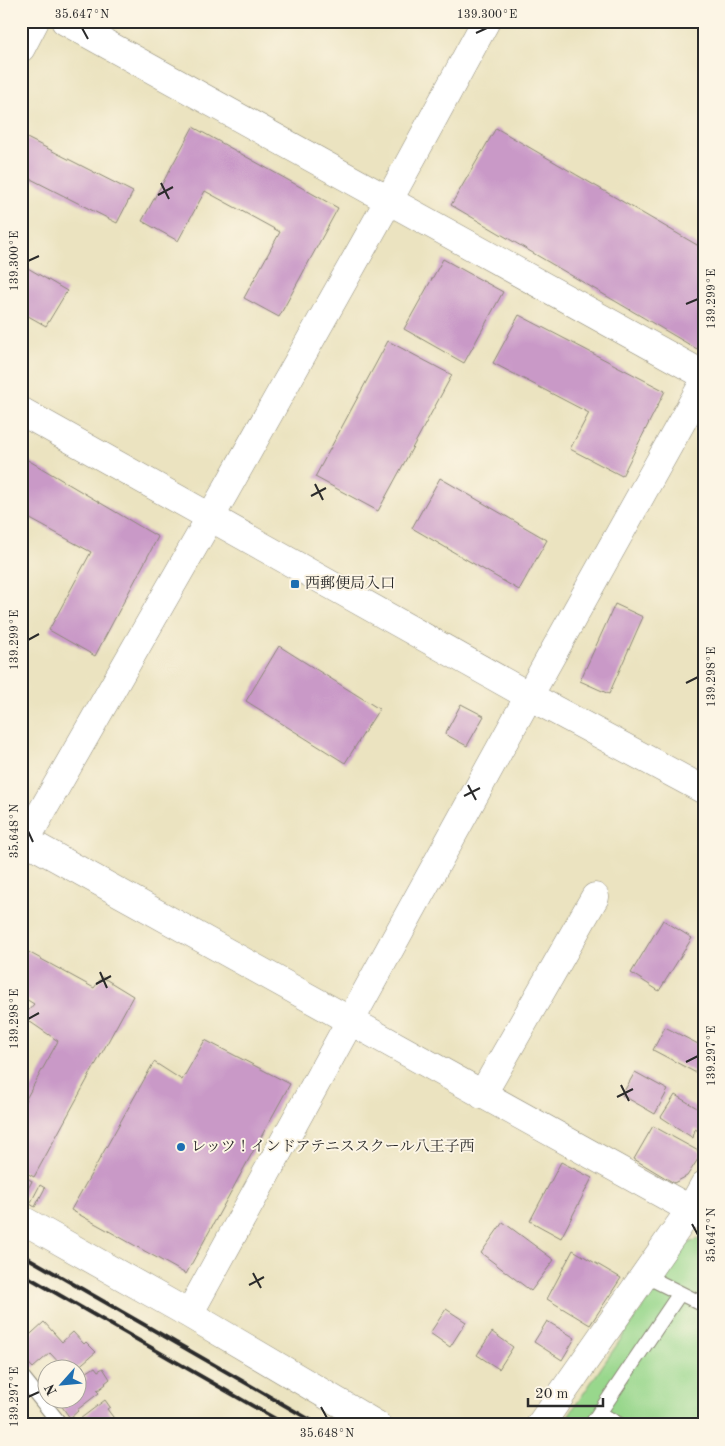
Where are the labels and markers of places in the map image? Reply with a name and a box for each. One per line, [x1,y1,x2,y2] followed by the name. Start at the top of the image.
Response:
[305,575,395,592] place label: 西郵便局入口
[289,578,301,590] marker: 西郵便局入口
[191,1138,475,1155] place label: レッツ！インドアテニススクール八王子西
[175,1141,187,1153] marker: レッツ！インドアテニススクール八王子西

